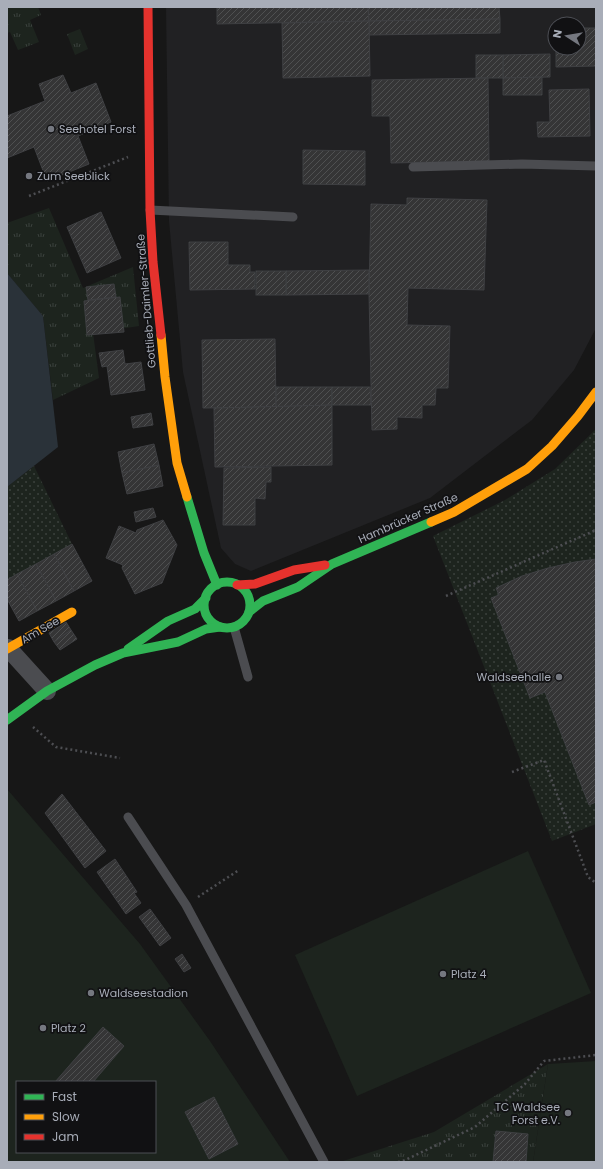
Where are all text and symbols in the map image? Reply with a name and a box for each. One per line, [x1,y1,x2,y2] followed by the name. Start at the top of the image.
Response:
[547,16,587,56] north arrow
[549,28,566,40] text: N
[59,121,136,137] place label: Seehotel Forst
[46,124,56,134] marker: Seehotel Forst
[37,168,110,184] place label: Zum Seeblick
[24,171,34,181] marker: Zum Seeblick
[132,233,160,369] street label: Gottlieb-Daimler-Straße
[356,489,461,547] street label: Hambrücker Straße
[18,613,62,647] street label: Am See
[477,669,551,685] place label: Waldseehalle
[554,672,564,682] marker: Waldseehalle
[451,966,486,982] place label: Platz 4
[438,969,448,979] marker: Platz 4
[99,985,188,1001] place label: Waldseestadion
[86,988,96,998] marker: Waldseestadion
[51,1020,86,1036] place label: Platz 2
[38,1023,48,1033] marker: Platz 2
[16,1081,156,1153] legend
[52,1088,77,1105] text: Fast
[495,1099,560,1128] place label: TC Waldsee Forst e.V.
[52,1108,80,1125] text: Slow
[563,1108,573,1118] marker: TC Waldsee Forst e.V.
[52,1128,79,1145] text: Jam

